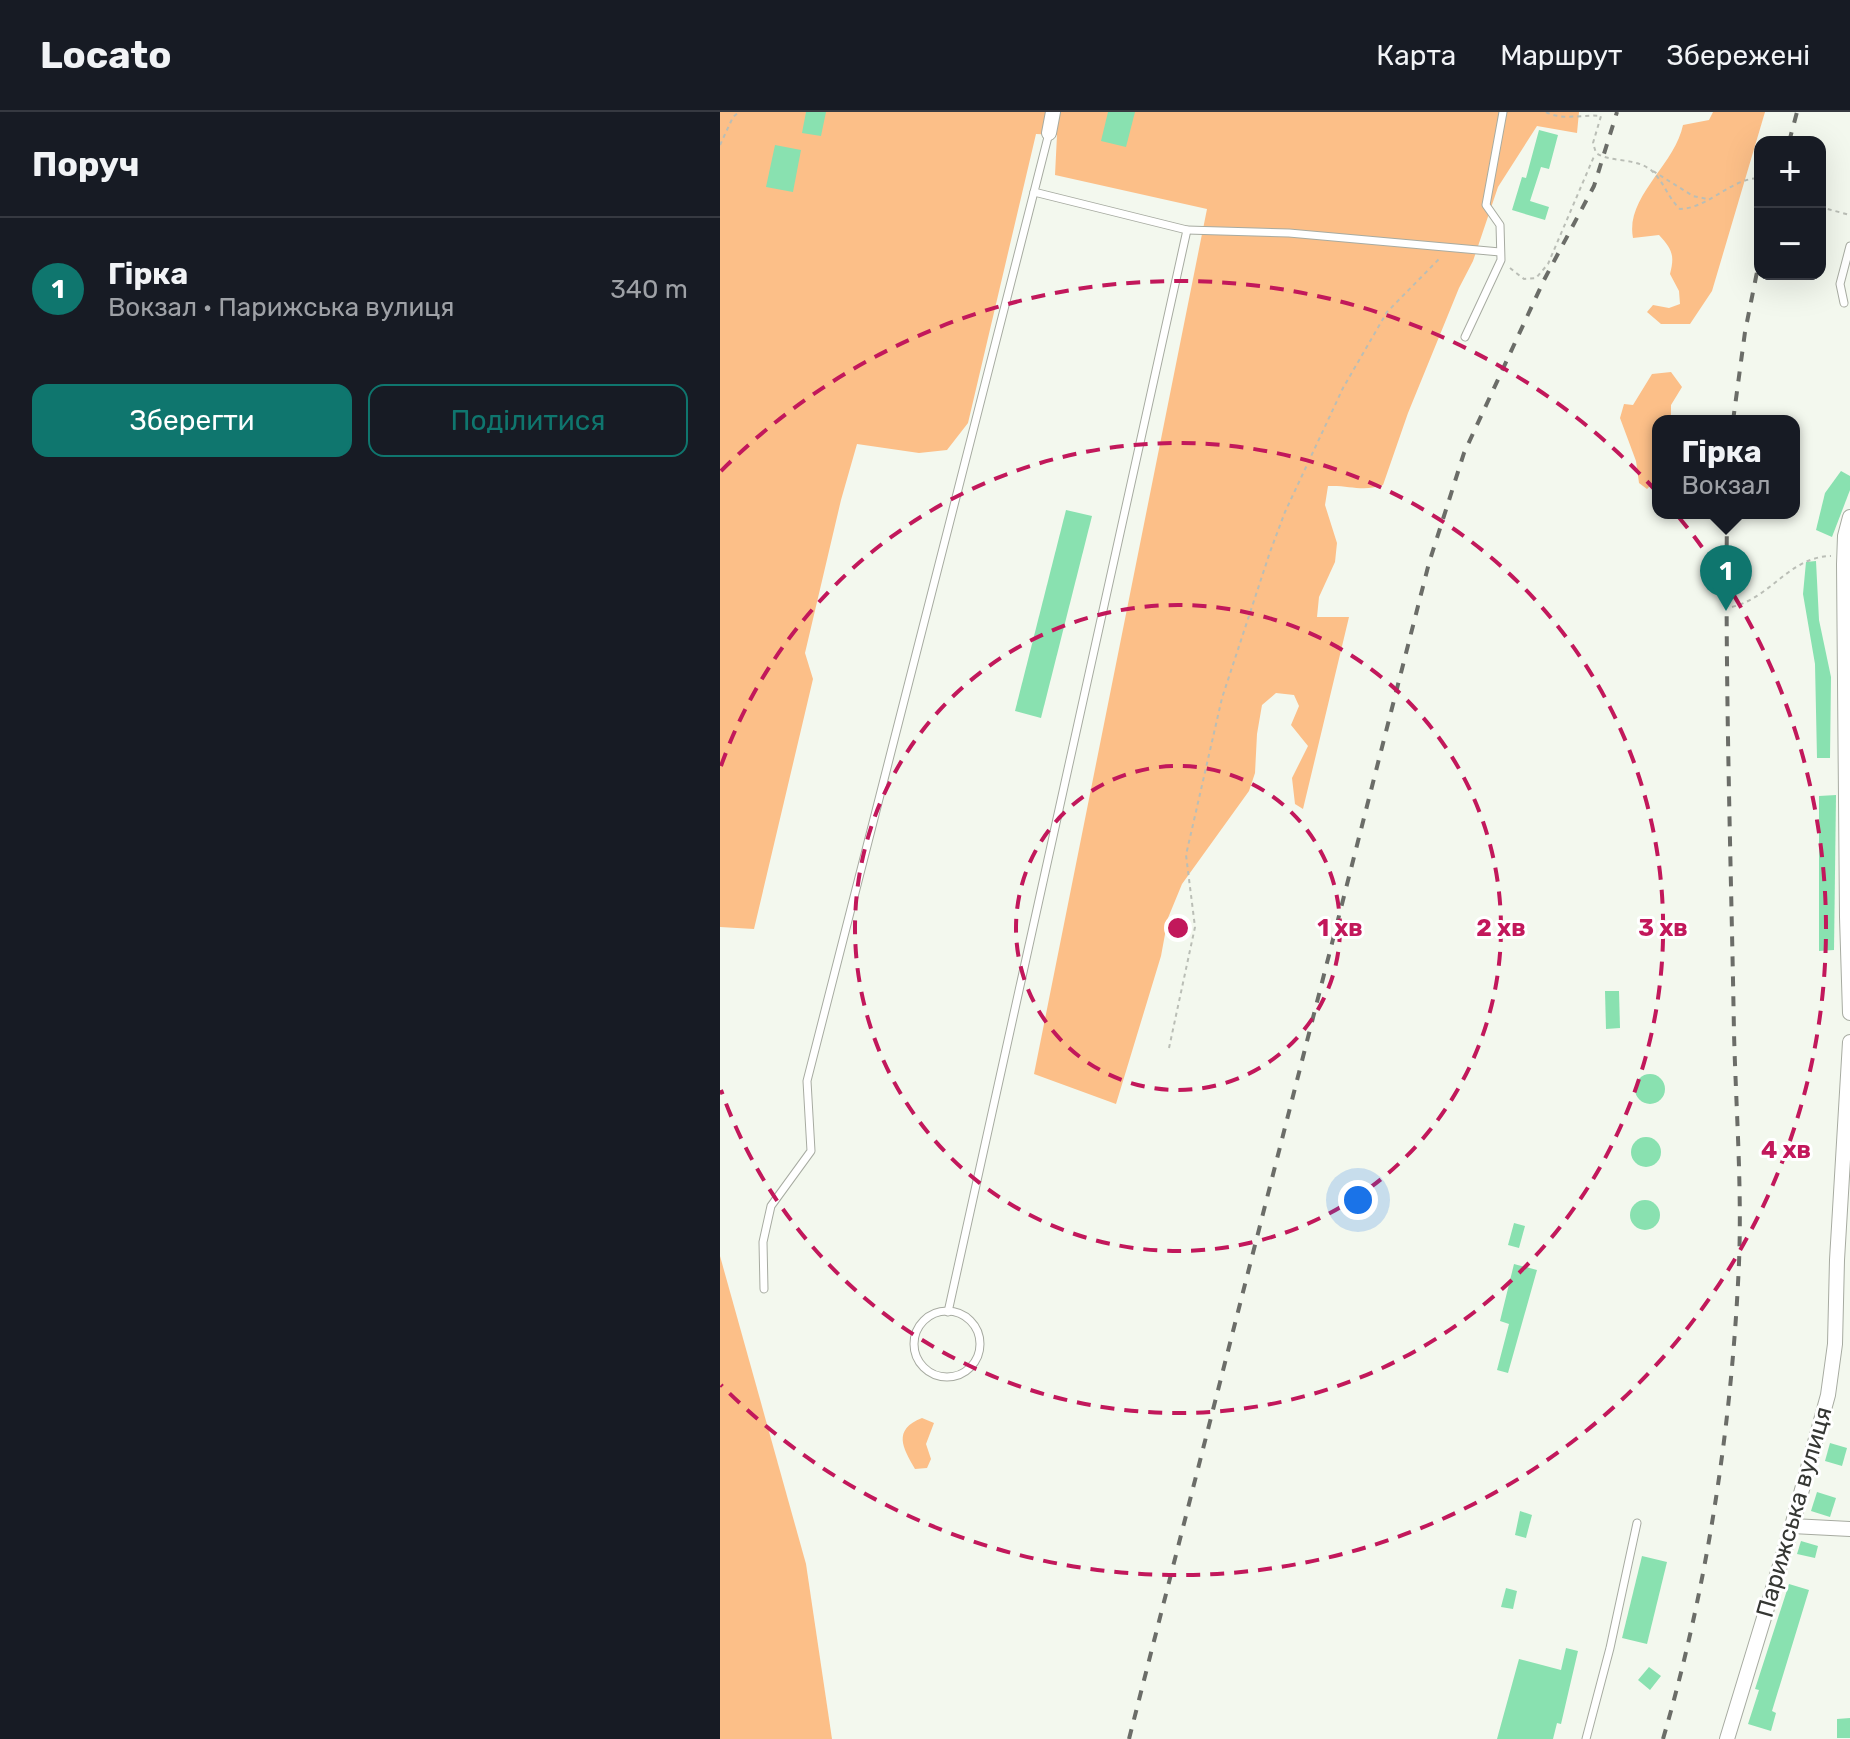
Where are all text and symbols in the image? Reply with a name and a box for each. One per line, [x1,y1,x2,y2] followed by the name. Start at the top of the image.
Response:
[40,32,171,78] text: Locato
[1376,39,1456,72] text: Карта
[1500,39,1622,72] text: Маршрут
[1666,39,1810,72] text: Збережені
[1754,136,1826,280] map controls
[1754,136,1826,208] button: +
[32,144,140,185] text: Поруч
[1754,208,1826,280] button: −
[108,256,188,292] text: Гірка
[52,274,64,305] text: 1
[610,274,688,305] text: 340 m
[108,292,455,323] text: Вокзал · Парижська вулиця
[32,384,352,457] button: Зберегти
[368,384,688,457] button: Поділитися
[1652,415,1800,519] popup
[1682,434,1762,470] text: Гірка
[1682,470,1770,501] text: Вокзал
[1700,545,1752,611] pin: 1
[1164,914,1192,942] centre of rings
[1317,914,1363,942] text: 1 хв
[1476,914,1526,942] text: 2 хв
[1638,914,1688,942] text: 3 хв
[1761,1136,1811,1164] text: 4 хв
[1338,1180,1378,1220] your location
[1750,1403,1838,1621] street label: Парижська вулиця

